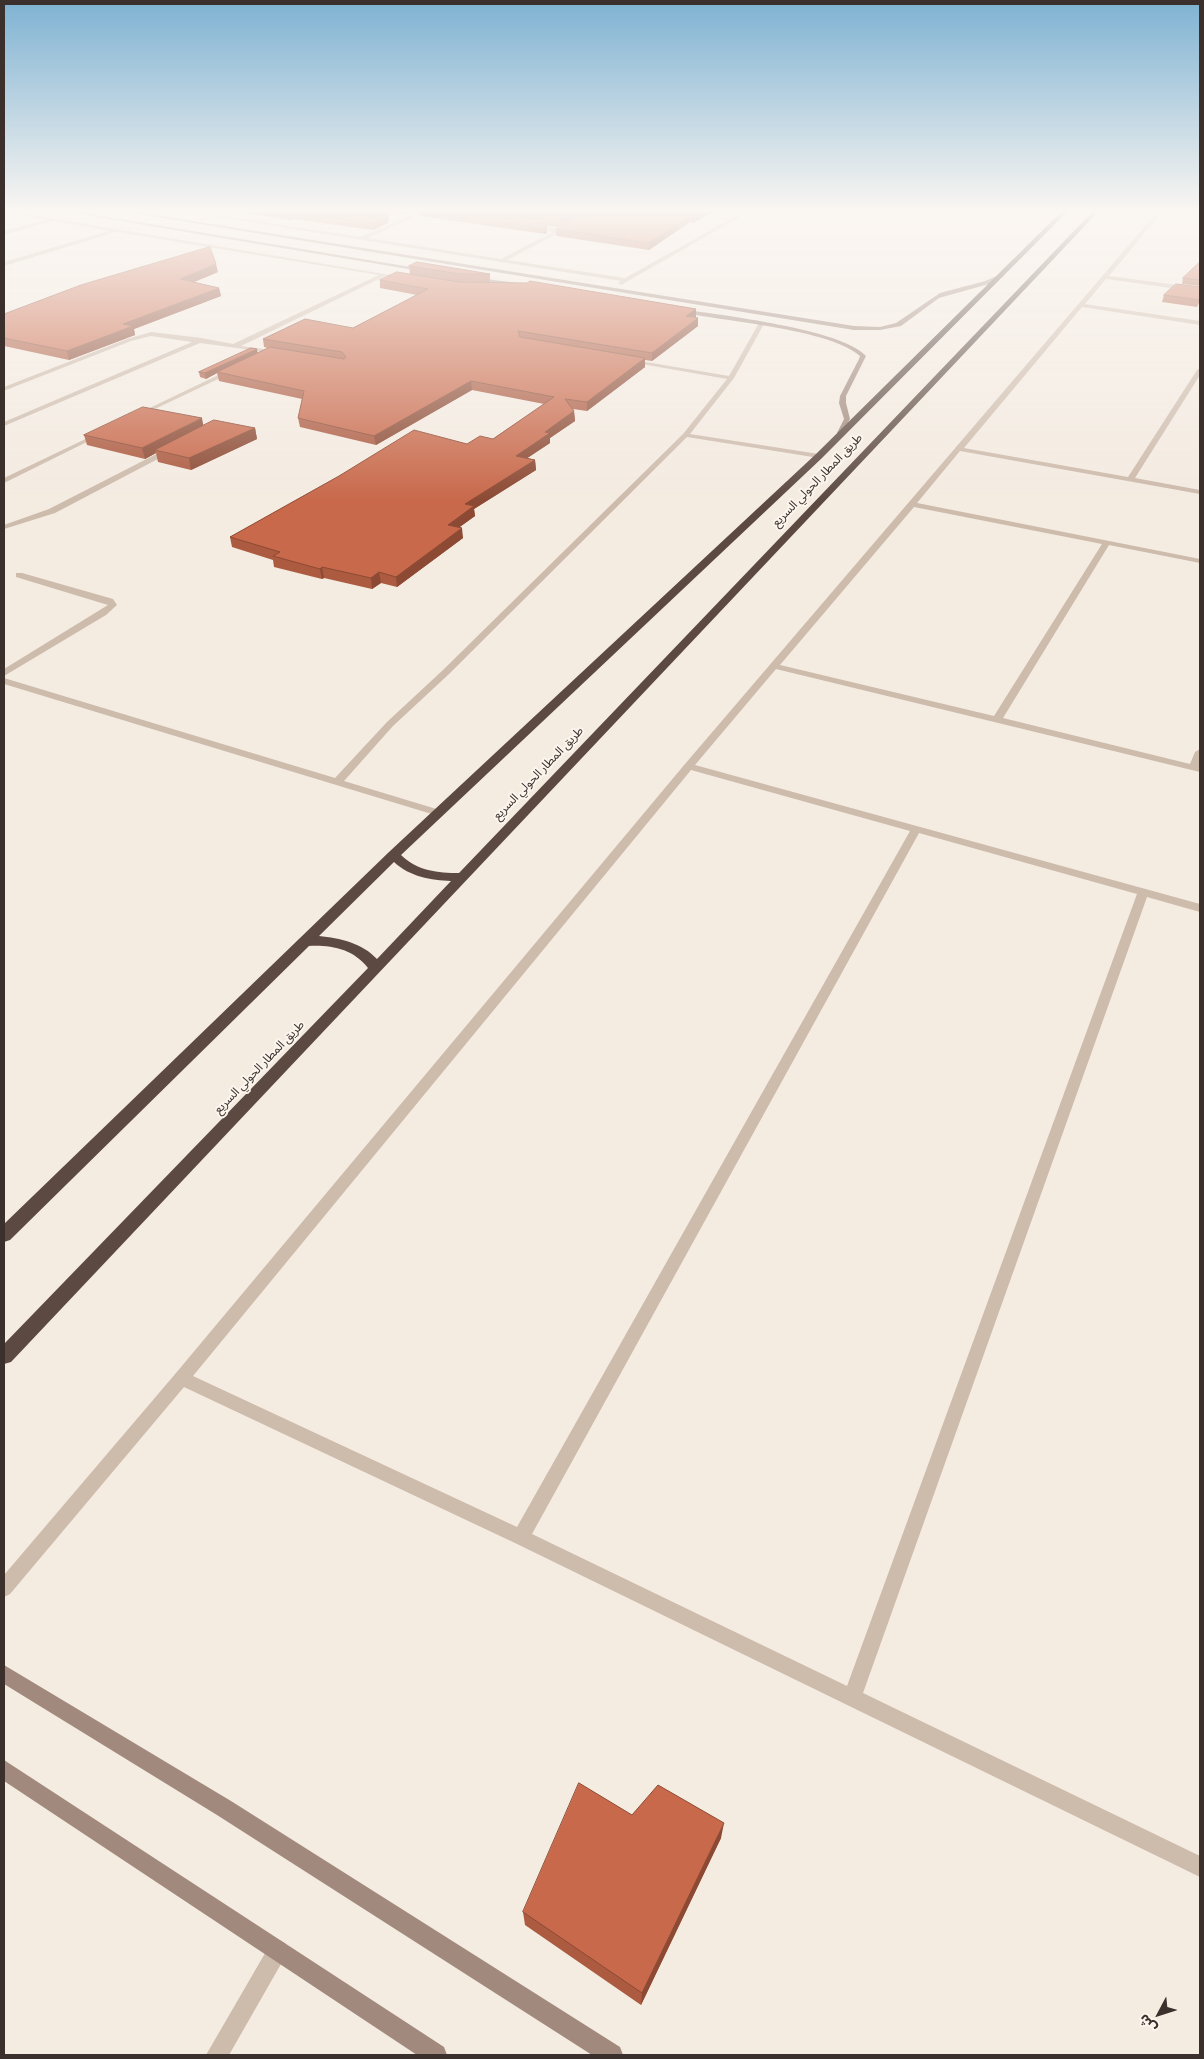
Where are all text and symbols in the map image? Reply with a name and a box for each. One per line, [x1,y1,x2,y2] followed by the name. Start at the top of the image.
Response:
[769,430,865,530] street label: طريق المطار الحولي السريع
[490,723,586,823] street label: طريق المطار الحولي السريع
[211,1017,307,1117] street label: طريق المطار الحولي السريع
[1134,1989,1184,2039] north arrow
[1134,2011,1160,2037] text: ش

